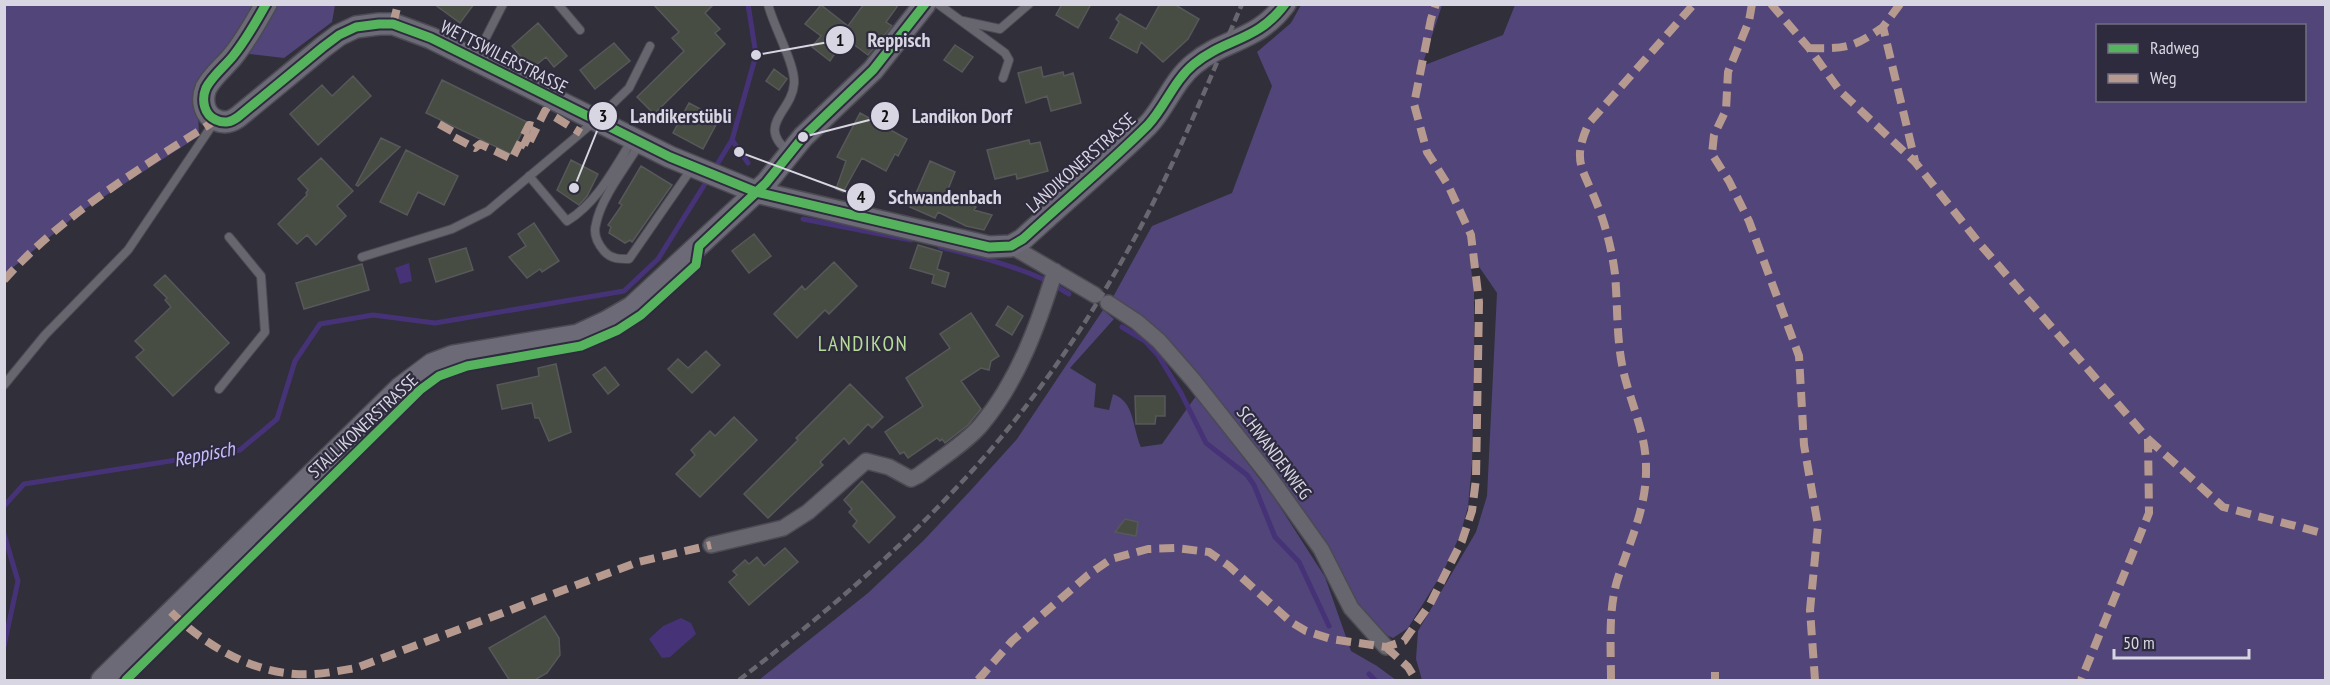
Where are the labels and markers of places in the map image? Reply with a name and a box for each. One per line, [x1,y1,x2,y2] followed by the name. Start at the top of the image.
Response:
[825,21,942,59] callout: Reppisch
[588,97,744,135] callout: Landikerstübli
[870,97,1024,135] callout: Landikon Dorf
[846,178,1014,216] callout: Schwandenbach

